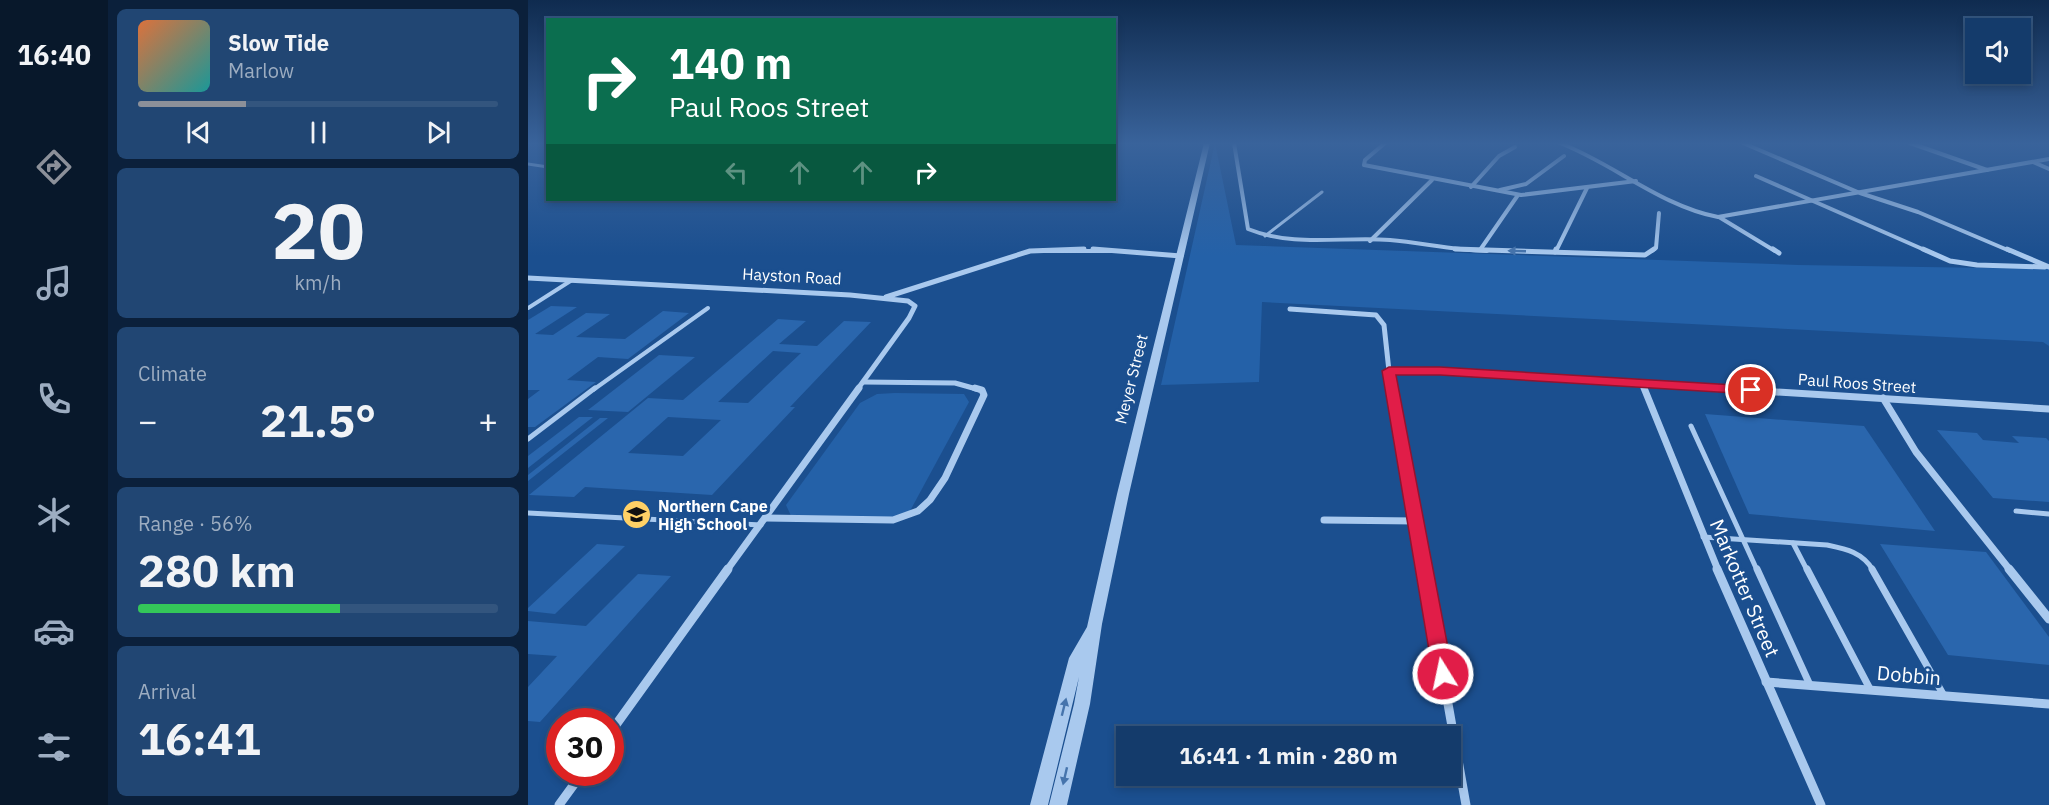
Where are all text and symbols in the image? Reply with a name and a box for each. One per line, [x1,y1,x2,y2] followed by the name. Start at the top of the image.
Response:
[1965,18,2031,84] map controls
[1965,18,2031,84] button: sound
[228,28,329,57] text: Slow Tide
[669,36,792,91] text: 140 m
[17,37,91,72] text: 16:40
[570,42,648,120] icon: right
[228,57,294,84] text: Marlow
[669,89,869,124] text: Paul Roos Street
[182,116,215,149] icon: previous
[302,116,335,149] icon: pause
[422,116,455,149] icon: next
[33,146,75,188] icon: directions
[720,156,753,189] icon: left
[783,156,816,189] icon: ahead
[846,156,879,189] icon: ahead
[909,156,942,189] icon: right
[271,179,365,280] text: 20
[1508,247,1527,256] one-way arrow
[33,262,75,304] icon: music
[742,263,842,289] street label: Hayston Road
[294,269,342,296] text: km/h
[1110,332,1152,426] street label: Meyer Street
[138,360,207,387] text: Climate
[1725,364,1776,415] pin
[1797,369,1917,397] street label: Paul Roos Street
[1734,373,1767,406] icon: arrive
[33,378,75,420] icon: phone
[260,391,376,449] text: 21.5°
[138,399,158,442] text: −
[478,399,498,442] text: +
[33,494,75,536] icon: climate
[658,496,768,534] place label: Northern Cape High School
[621,499,653,531] school or university icon: Northern Cape High School
[138,510,253,537] text: Range · 56%
[1704,515,1786,661] street label: Markotter Street
[138,541,296,599] text: 280 km
[33,610,75,652] icon: car
[1411,642,1475,706] position arrow
[1876,659,1942,691] street label: Dobbin
[138,678,196,705] text: Arrival
[1059,698,1069,717] one-way arrow
[546,708,624,786] speed limit sign: 30
[138,709,261,767] text: 16:41
[33,726,75,768] icon: filters
[1179,741,1398,770] text: 16:41 · 1 min · 280 m
[1059,767,1069,786] one-way arrow

